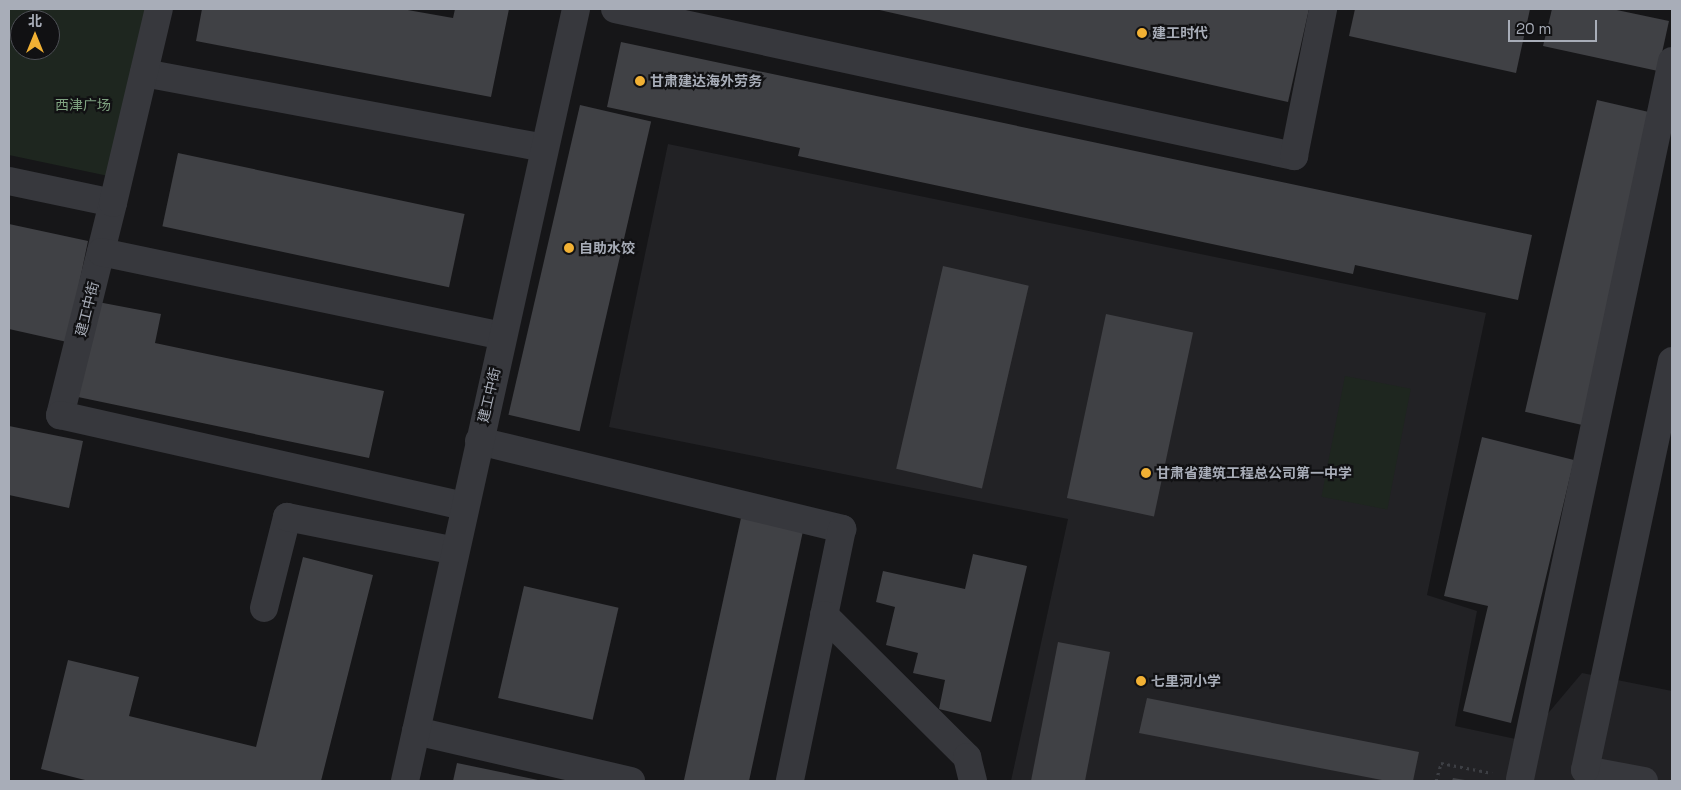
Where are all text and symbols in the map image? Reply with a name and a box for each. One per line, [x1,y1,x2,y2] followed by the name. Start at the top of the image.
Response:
[10,10,60,60] north arrow
[1511,10,1600,42] scale bar
[28,12,42,30] text: 北
[1516,19,1551,38] text: 20 m
[1152,25,1208,41] place label: 建工时代
[1136,27,1148,39] marker: 建工时代
[650,73,762,89] place label: 甘肃建达海外劳务
[634,75,646,87] marker: 甘肃建达海外劳务
[55,97,111,113] park label: 西津广场
[579,240,635,256] place label: 自助水饺
[563,242,575,254] marker: 自助水饺
[72,280,102,338] street label: 建工中街
[475,366,503,424] street label: 建工中街
[1156,465,1352,481] place label: 甘肃省建筑工程总公司第一中学
[1140,467,1152,479] marker: 甘肃省建筑工程总公司第一中学
[1151,673,1221,689] place label: 七里河小学
[1135,675,1147,687] marker: 七里河小学

